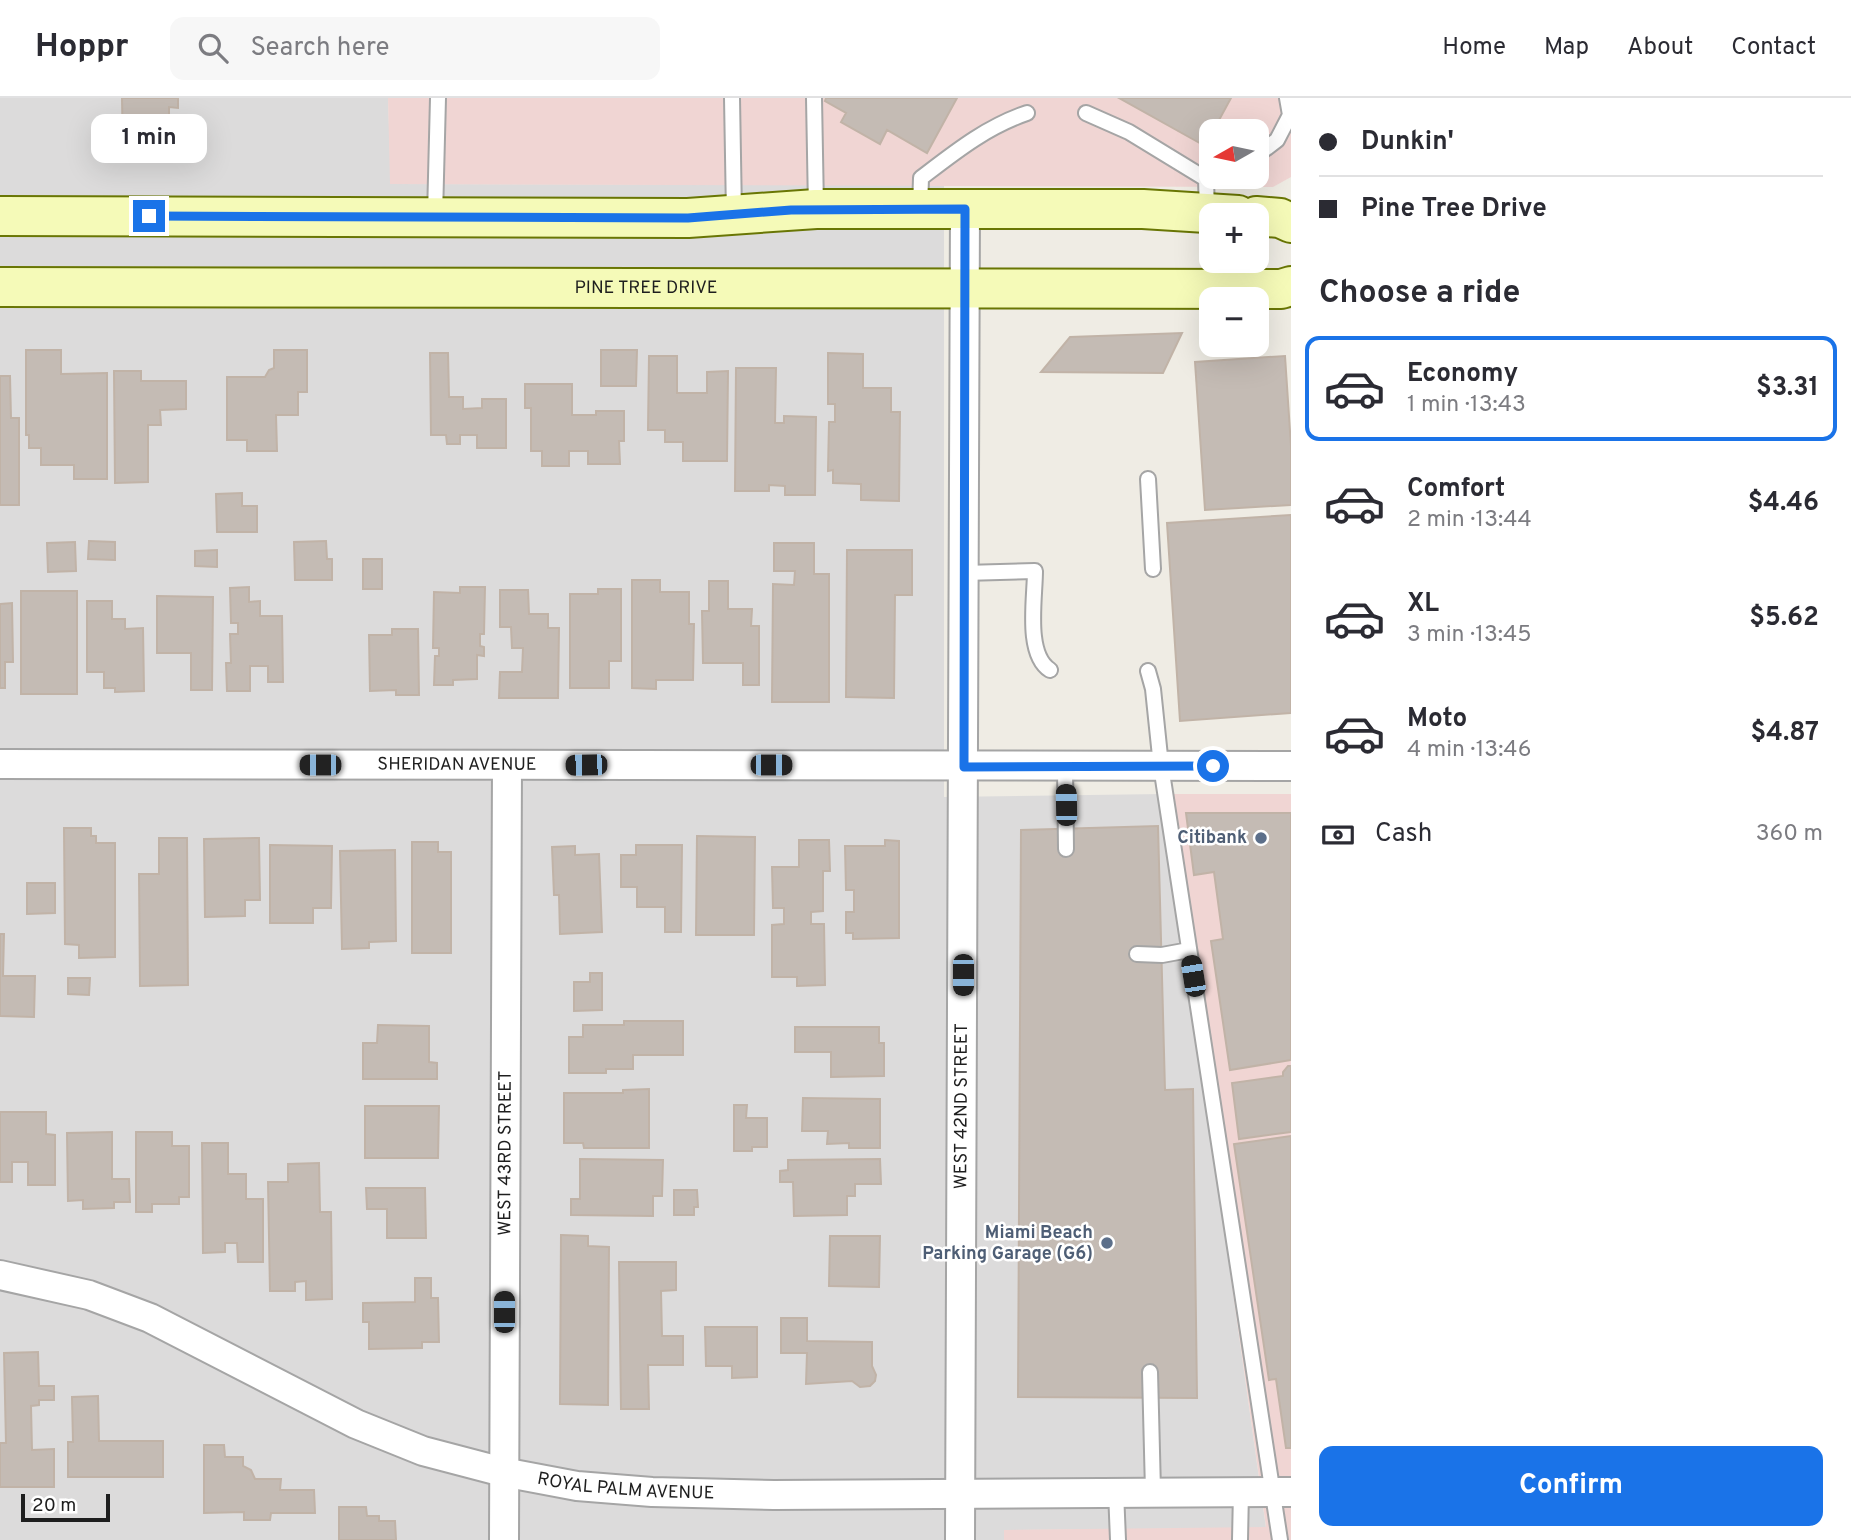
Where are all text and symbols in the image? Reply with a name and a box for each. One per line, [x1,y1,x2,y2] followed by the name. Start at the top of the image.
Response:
[170,17,660,80] search box
[35,27,128,69] text: Hoppr
[194,29,232,67] icon: search
[250,32,389,65] text: Search here
[1442,33,1506,63] text: Home
[1544,33,1589,63] text: Map
[1627,33,1693,63] text: About
[1731,33,1816,63] text: Contact
[91,115,207,164] callout: 1 min
[1199,119,1269,189] north arrow
[1199,119,1269,357] map controls
[121,124,177,153] text: 1 min
[1361,126,1454,159] text: Dunkin'
[1361,193,1547,226] text: Pine Tree Drive
[133,200,165,232] route end
[1199,203,1269,273] button: +
[1319,274,1520,314] text: Choose a ride
[575,276,717,300] street label: PINE TREE DRIVE
[1199,287,1269,357] button: −
[1323,357,1386,420] icon: car
[1407,358,1518,391] text: Economy
[1756,372,1819,405] text: $3.31
[1407,391,1526,420] text: 1 min · 13:43
[1323,472,1386,535] icon: car
[1407,473,1505,506] text: Comfort
[1748,487,1819,520] text: $4.46
[1407,506,1532,535] text: 2 min · 13:44
[1323,587,1386,650] icon: car
[1407,588,1439,621] text: XL
[1749,602,1819,635] text: $5.62
[1407,621,1532,650] text: 3 min · 13:45
[1323,702,1386,765] icon: car
[1407,703,1467,736] text: Moto
[1751,717,1819,750] text: $4.87
[1407,736,1531,765] text: 4 min · 13:46
[1197,750,1229,782] route start
[377,753,537,776] street label: SHERIDAN AVENUE
[565,754,608,776] car
[300,755,342,776] car
[751,755,793,776] car
[1056,784,1077,826] car
[1319,816,1357,854] icon: cash
[1375,818,1432,851] text: Cash
[1756,820,1823,849] text: 360 m
[1177,827,1247,850] place label: Citibank
[1253,830,1269,846] marker: Citibank
[953,954,974,996] car
[1180,954,1207,998] car
[950,1023,973,1189] street label: WEST 42ND STREET
[494,1070,517,1236] street label: WEST 43RD STREET
[922,1222,1093,1266] place label: Miami Beach Parking Garage (G6)
[1099,1235,1115,1251] marker: Miami Beach Parking Garage (G6)
[494,1291,515,1333] car
[1319,1446,1823,1526] button: Confirm
[535,1467,715,1505] street label: ROYAL PALM AVENUE
[21,1491,110,1523] scale bar
[32,1494,76,1518] text: 20 m

